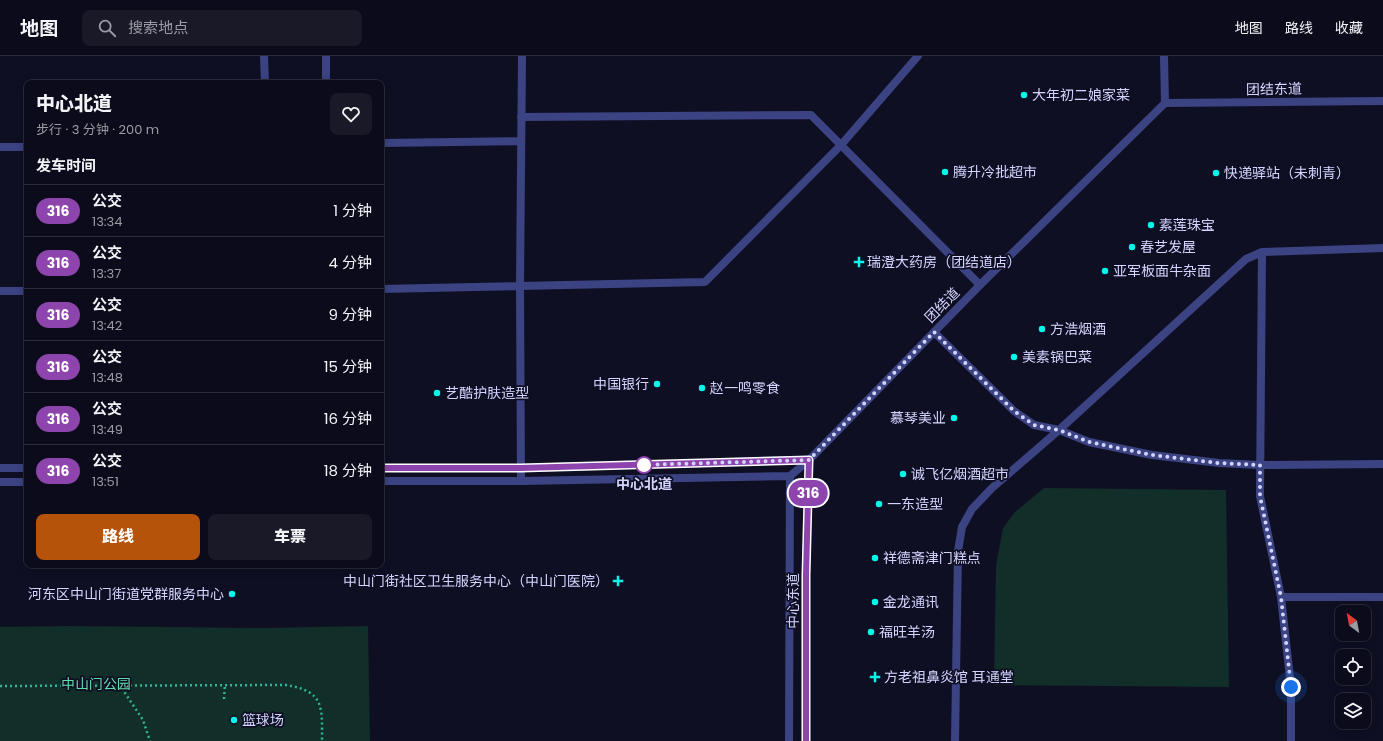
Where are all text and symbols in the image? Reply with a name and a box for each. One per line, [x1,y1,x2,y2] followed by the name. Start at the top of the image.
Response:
[82,10,362,46] search box
[20,15,58,42] text: 地图
[96,17,118,39] icon: search
[128,17,188,38] text: 搜索地点
[1235,18,1263,38] text: 地图
[1285,18,1313,38] text: 路线
[1335,18,1363,38] text: 收藏
[1246,79,1302,99] street label: 团结东道
[1032,85,1130,105] place label: 大年初二娘家菜
[36,90,112,117] text: 中心北道
[1019,90,1029,100] marker: 大年初二娘家菜
[330,93,372,135] button: heart
[36,120,159,139] text: 步行 · 3 分钟 · 200 m
[36,155,96,176] text: 发车时间
[953,162,1037,182] place label: 腾升冷批超市
[1224,163,1350,183] place label: 快递驿站（未刺青）
[940,167,950,177] marker: 腾升冷批超市
[1211,168,1221,178] marker: 快递驿站（未刺青）
[92,190,122,211] text: 公交
[333,200,372,221] text: 1 分钟
[47,201,69,221] text: 316
[92,212,122,231] text: 13:34
[1159,215,1215,235] place label: 素莲珠宝
[1146,220,1156,230] marker: 素莲珠宝
[1140,237,1196,257] place label: 春艺发屋
[92,242,122,263] text: 公交
[1127,242,1137,252] marker: 春艺发屋
[329,252,372,273] text: 4 分钟
[867,252,1021,272] place label: 瑞澄大药房（团结道店）
[47,253,69,273] text: 316
[854,257,864,267] marker: 瑞澄大药房（团结道店）
[1113,261,1211,281] place label: 亚军板面牛杂面
[92,264,121,283] text: 13:37
[1100,266,1110,276] marker: 亚军板面牛杂面
[920,283,964,327] street label: 团结道
[92,294,122,315] text: 公交
[329,304,372,325] text: 9 分钟
[47,305,69,325] text: 316
[92,316,122,335] text: 13:42
[1050,319,1106,339] place label: 方浩烟酒
[1037,324,1047,334] marker: 方浩烟酒
[92,346,122,367] text: 公交
[1022,347,1092,367] place label: 美素锅巴菜
[1009,352,1019,362] marker: 美素锅巴菜
[324,356,372,377] text: 15 分钟
[47,357,69,377] text: 316
[92,368,123,387] text: 13:48
[593,374,649,394] place label: 中国银行
[709,378,780,398] place label: 赵一鸣零食
[652,379,662,389] marker: 中国银行
[445,383,529,403] place label: 艺酷护肤造型
[697,383,707,393] marker: 赵一鸣零食
[432,388,442,398] marker: 艺酷护肤造型
[92,398,122,419] text: 公交
[324,408,372,429] text: 16 分钟
[890,408,946,428] place label: 慕琴美业
[47,409,69,429] text: 316
[949,413,959,423] marker: 慕琴美业
[92,420,123,439] text: 13:49
[92,450,122,471] text: 公交
[635,456,653,474] marker: 中心北道
[324,460,372,481] text: 18 分钟
[47,461,69,481] text: 316
[911,464,1009,484] place label: 诚飞亿烟酒超市
[898,469,908,479] marker: 诚飞亿烟酒超市
[92,472,119,491] text: 13:51
[616,474,672,494] place label: 中心北道
[785,480,831,506] line badge: 316
[797,483,819,503] text: 316
[887,494,943,514] place label: 一东造型
[874,499,884,509] marker: 一东造型
[36,514,200,560] button: 路线
[208,514,372,560] button: 车票
[883,548,981,568] place label: 祥德斋津门糕点
[870,553,880,563] marker: 祥德斋津门糕点
[343,571,609,591] place label: 中山门街社区卫生服务中心（中山门医院）
[783,573,803,629] street label: 中心东道
[612,575,624,587] marker: 中山门街社区卫生服务中心（中山门医院）
[28,584,224,604] place label: 河东区中山门街道党群服务中心
[227,589,237,599] marker: 河东区中山门街道党群服务中心
[883,592,939,612] place label: 金龙通讯
[870,597,880,607] marker: 金龙通讯
[1335,605,1371,641] north arrow
[1335,605,1371,729] map controls
[879,622,935,642] place label: 福旺羊汤
[866,627,876,637] marker: 福旺羊汤
[1335,649,1371,685] button: locate
[884,667,1014,687] place label: 方老祖鼻炎馆 耳通堂
[869,671,881,683] marker: 方老祖鼻炎馆 耳通堂
[61,674,131,694] park label: 中山门公园
[1281,677,1301,697] your location
[1335,693,1371,729] button: layers
[242,710,284,730] place label: 篮球场
[229,715,239,725] marker: 篮球场

